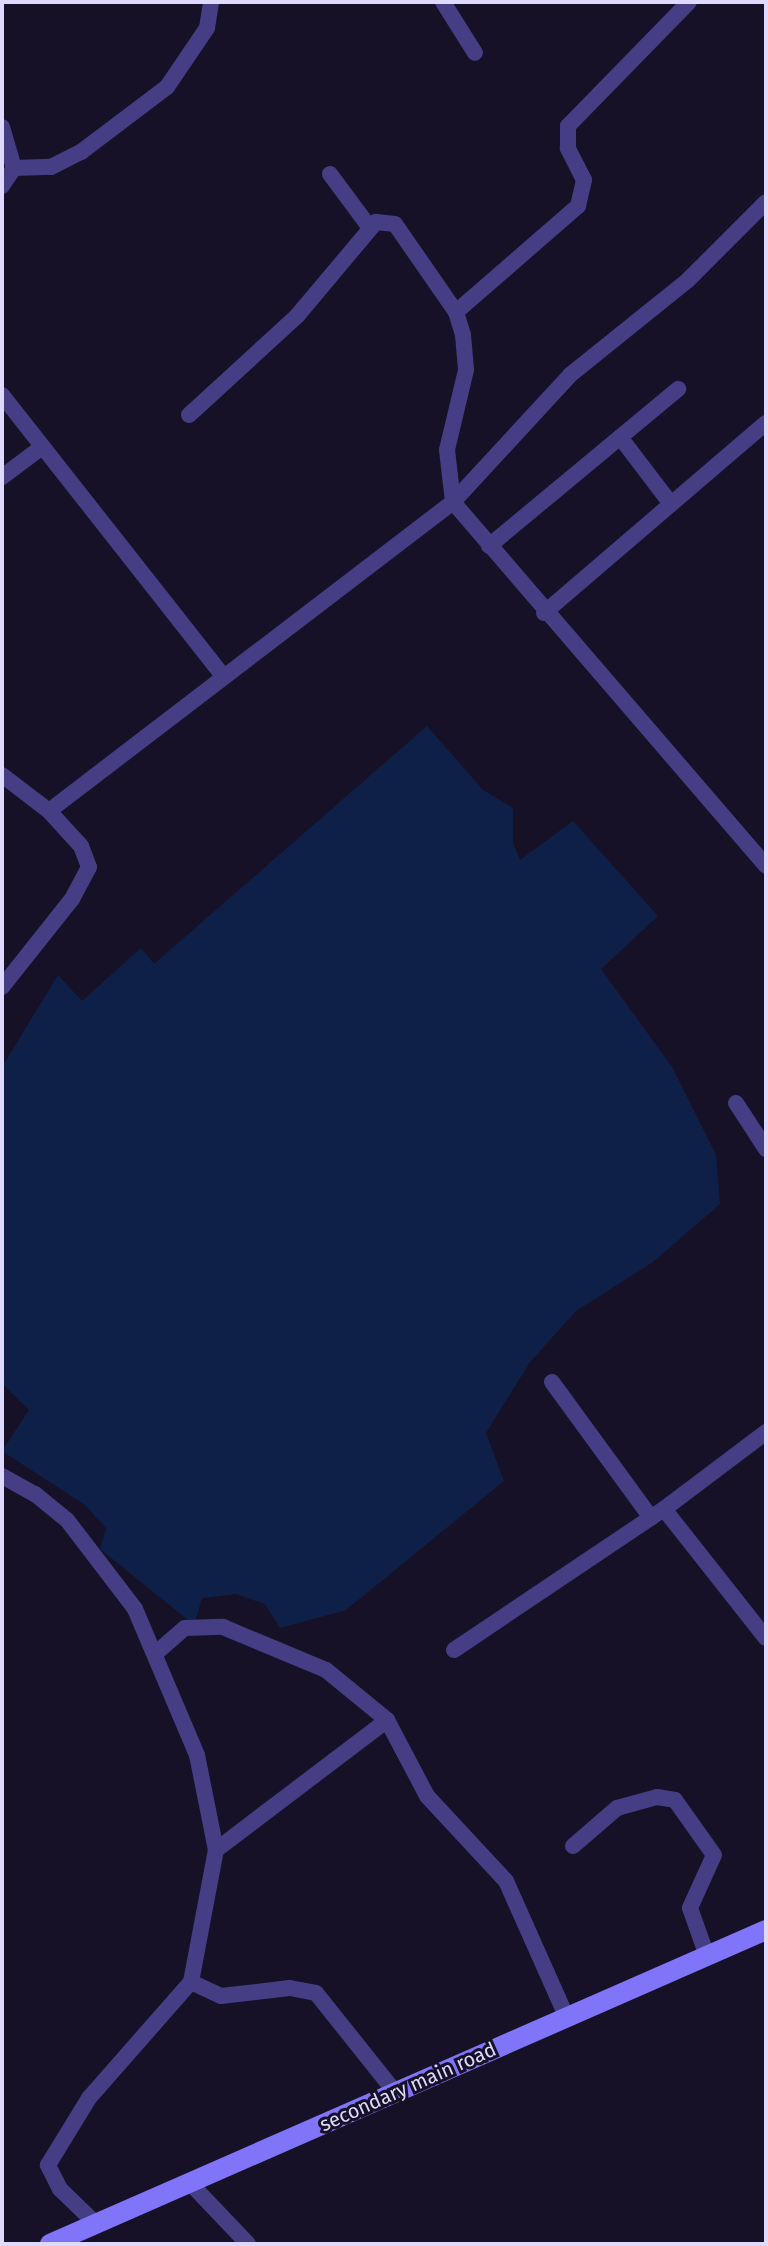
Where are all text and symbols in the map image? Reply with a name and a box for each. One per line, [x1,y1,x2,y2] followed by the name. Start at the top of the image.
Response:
[316,2037,500,2137] street label: secondary main road

